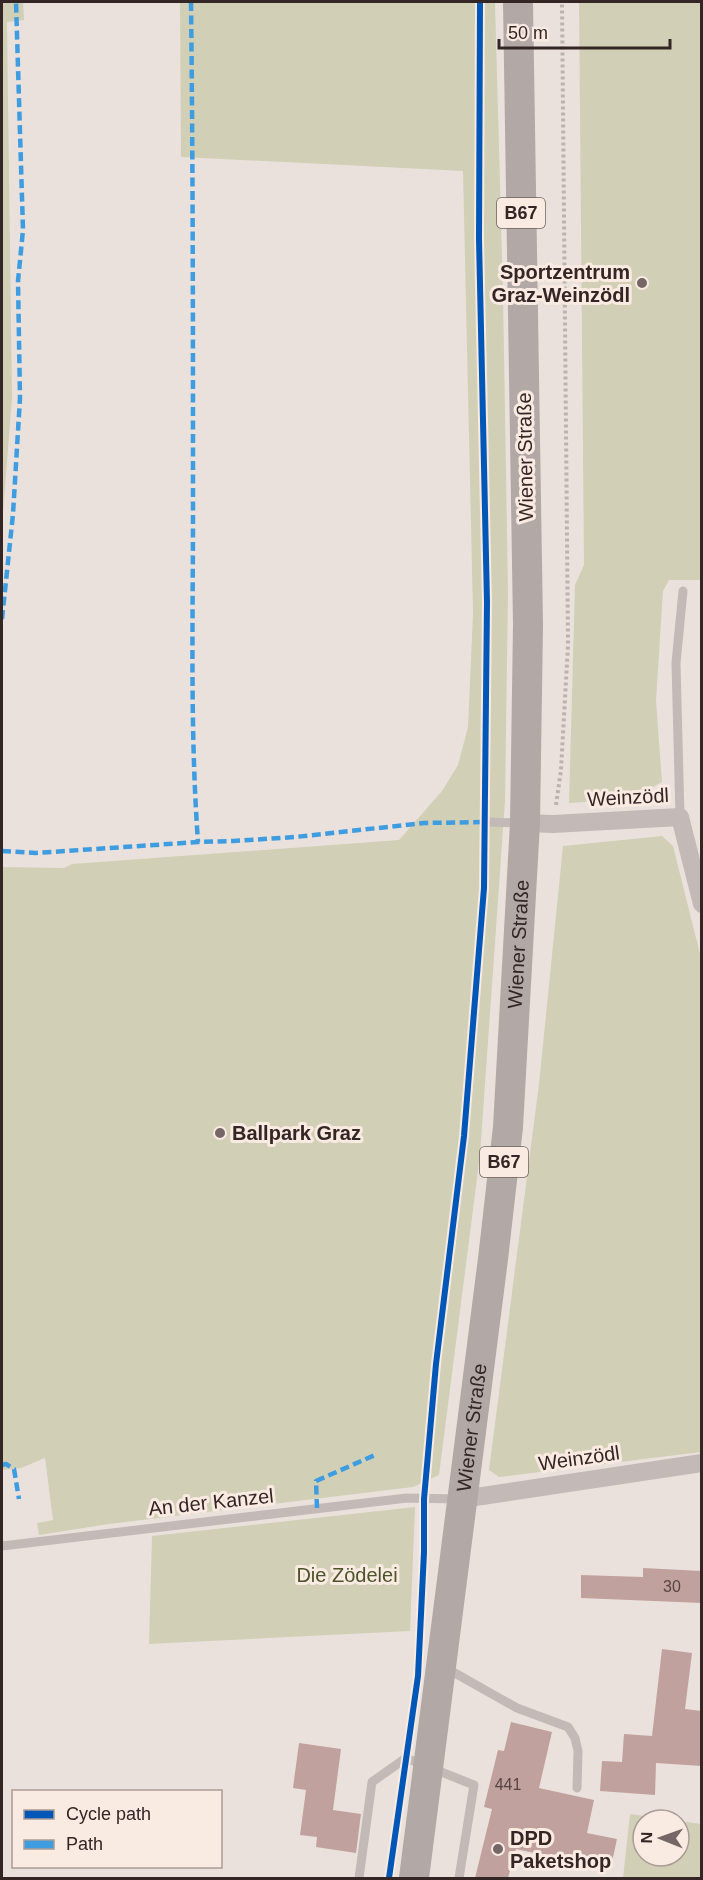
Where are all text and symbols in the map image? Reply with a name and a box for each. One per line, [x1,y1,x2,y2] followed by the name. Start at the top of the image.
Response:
[499,12,670,50] scale bar
[508,23,548,43] text: 50 m
[497,198,545,228] road number: B67
[491,261,630,306] place label: Sportzentrum Graz-Weinzödl
[635,276,649,290] marker: Sportzentrum Graz-Weinzödl
[513,392,537,522] street label: Wiener Straße
[587,784,669,810] street label: Weinzödl
[504,879,533,1009] street label: Wiener Straße
[232,1122,361,1144] place label: Ballpark Graz
[213,1126,227,1140] marker: Ballpark Graz
[480,1147,528,1177] road number: B67
[452,1362,491,1493] street label: Wiener Straße
[537,1441,621,1475] street label: Weinzödl
[147,1484,275,1520] street label: An der Kanzel
[296,1564,398,1586] park label: Die Zödelei
[663,1578,681,1595] house number: 30
[495,1776,521,1793] house number: 441
[12,1790,222,1868] legend
[66,1804,151,1824] text: Cycle path
[631,1808,691,1868] north arrow
[510,1827,611,1872] place label: DPD Paketshop
[638,1832,655,1844] text: N
[66,1834,103,1854] text: Path
[491,1842,505,1856] marker: DPD Paketshop

